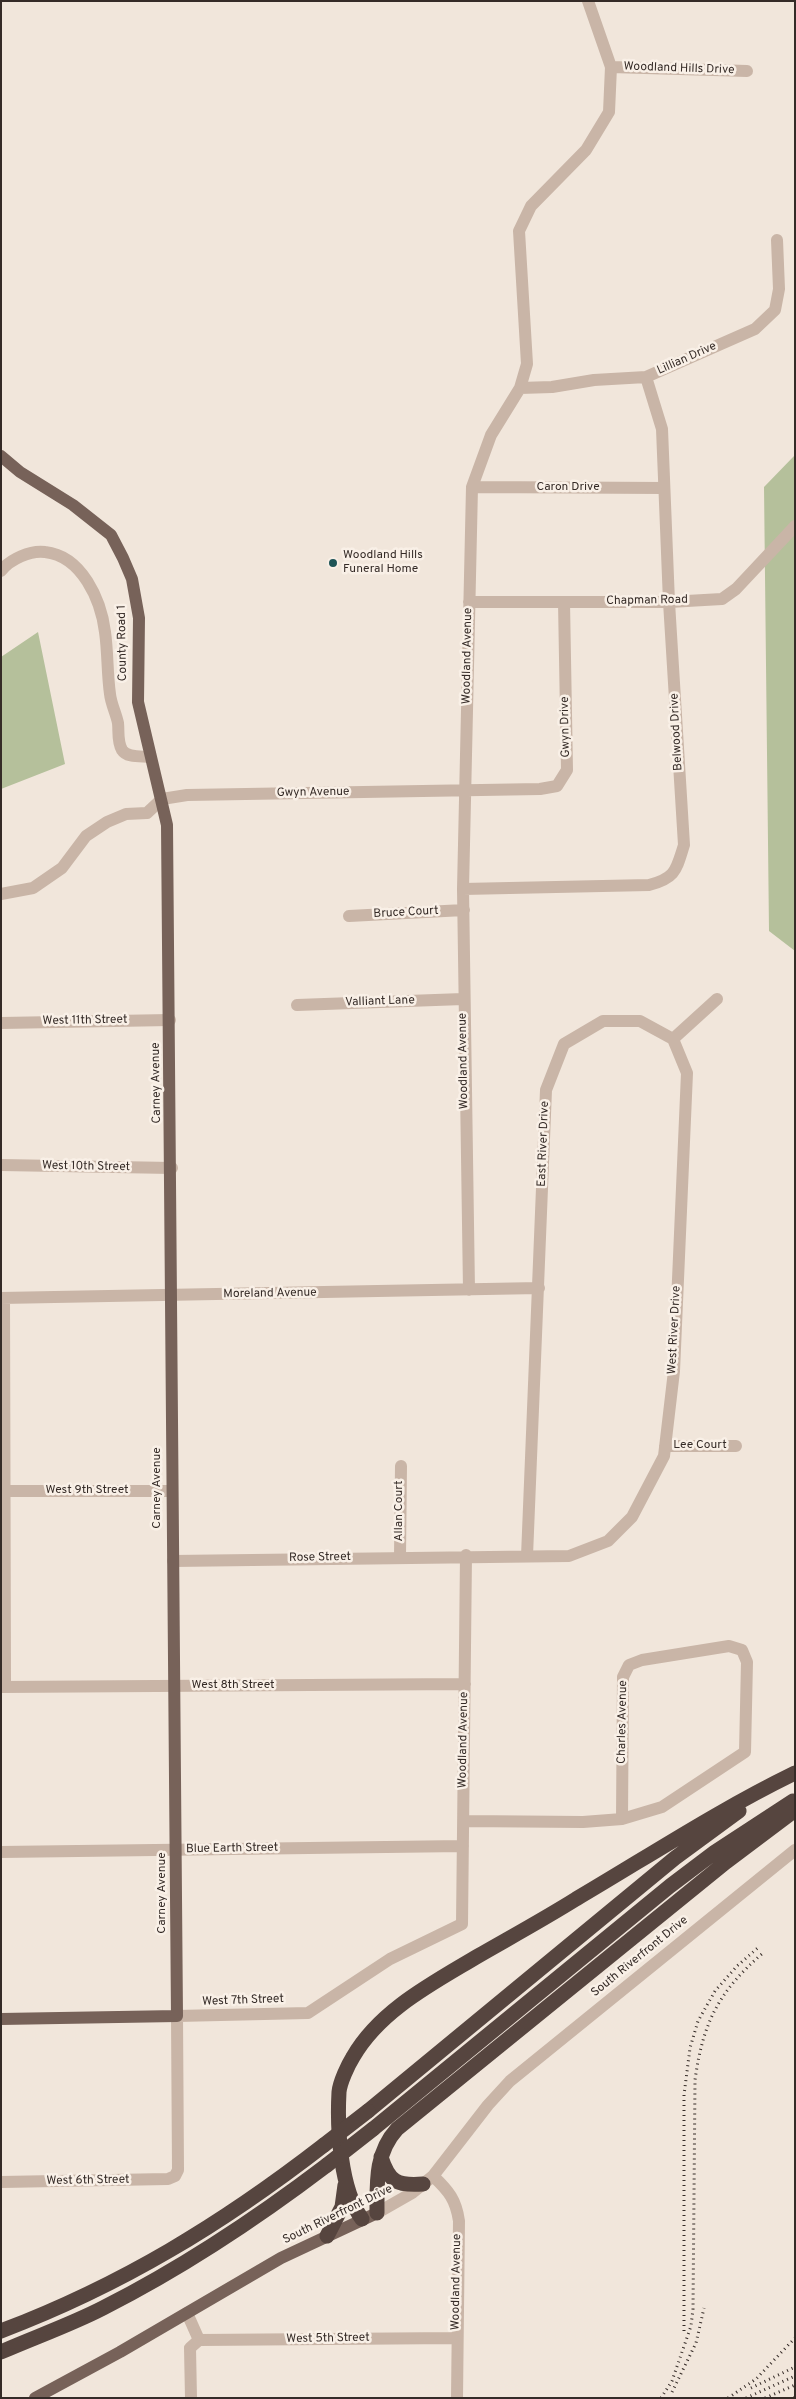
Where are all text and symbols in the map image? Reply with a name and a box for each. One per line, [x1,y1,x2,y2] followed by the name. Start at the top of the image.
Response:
[623,60,735,78] street label: Woodland Hills Drive
[655,339,719,379] street label: Lillian Drive
[536,481,600,495] street label: Caron Drive
[343,549,423,577] place label: Woodland Hills Funeral Home
[327,557,339,569] marker: Woodland Hills Funeral Home
[606,593,688,609] street label: Chapman Road
[115,605,131,681] street label: County Road 1
[460,608,476,704] street label: Woodland Avenue
[668,693,686,771] street label: Belwood Drive
[558,696,574,758] street label: Gwyn Drive
[276,785,350,801] street label: Gwyn Avenue
[373,904,439,922] street label: Bruce Court
[345,994,415,1010] street label: Valliant Lane
[42,1013,128,1029] street label: West 11th Street
[456,1013,472,1109] street label: Woodland Avenue
[149,1042,165,1124] street label: Carney Avenue
[535,1101,553,1187] street label: East River Drive
[42,1159,130,1175] street label: West 10th Street
[665,1285,685,1375] street label: West River Drive
[223,1286,317,1302] street label: Moreland Avenue
[673,1439,727,1453] street label: Lee Court
[151,1447,165,1529] street label: Carney Avenue
[393,1480,407,1542] street label: Allan Court
[45,1484,129,1498] street label: West 9th Street
[289,1550,351,1566] street label: Rose Street
[191,1679,275,1693] street label: West 8th Street
[615,1680,631,1764] street label: Charles Avenue
[456,1692,472,1788] street label: Woodland Avenue
[186,1841,278,1857] street label: Blue Earth Street
[156,1852,170,1934] street label: Carney Avenue
[589,1914,691,2000] street label: South Riverfront Drive
[202,1992,284,2010] street label: West 7th Street
[46,2173,130,2189] street label: West 6th Street
[281,2182,395,2248] street label: South Riverfront Drive
[449,2234,465,2330] street label: Woodland Avenue
[286,2331,370,2347] street label: West 5th Street

